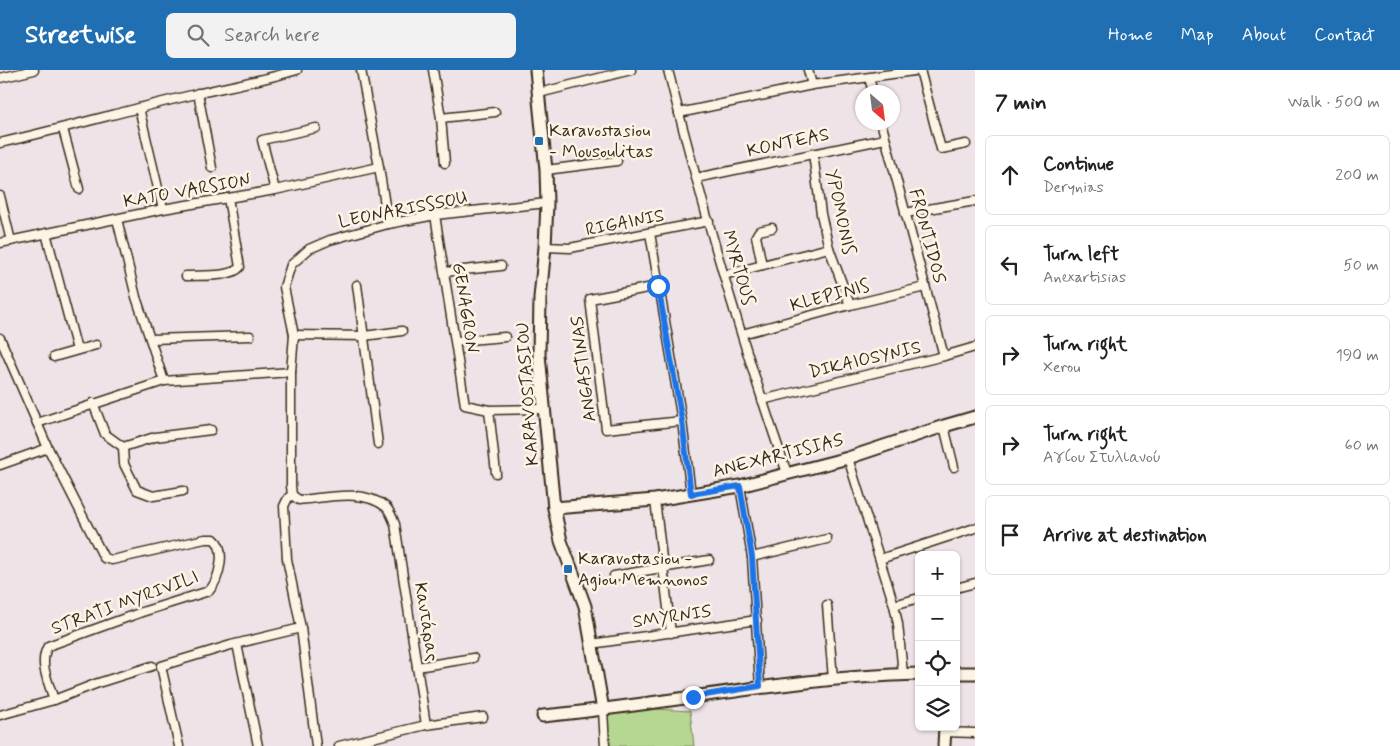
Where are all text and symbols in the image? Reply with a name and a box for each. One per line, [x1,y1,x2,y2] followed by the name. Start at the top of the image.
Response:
[166,13,516,58] search box
[25,20,136,51] text: Streetwise
[184,21,212,49] icon: search
[224,23,320,48] text: Search here
[1108,23,1153,47] text: Home
[1181,23,1214,47] text: Map
[1242,23,1286,47] text: About
[1314,23,1375,47] text: Contact
[855,85,900,130] north arrow
[995,89,1047,117] text: 7 min
[1288,92,1380,113] text: Walk · 500 m
[549,119,653,164] place label: Karavostasiou - Mousoulitas
[745,123,831,163] street label: KONTEAS
[533,135,545,147] marker: Karavostasiou - Mousoulitas
[1043,152,1114,177] text: Continue
[996,161,1024,189] icon: ahead
[1335,165,1379,186] text: 200 m
[819,167,861,257] street label: YPOMONIS
[121,168,253,214] street label: KATO VARSION
[1043,177,1104,198] text: Derynias
[337,186,469,234] street label: LEONARISSSOU
[903,186,951,286] street label: FRONTIDOS
[584,204,666,242] street label: RIGAINIS
[716,227,760,309] street label: MYRTOUS
[1043,242,1119,267] text: Turn left
[996,251,1024,279] icon: left
[1343,255,1379,276] text: 50 m
[446,261,484,355] street label: GENAGRON
[1043,267,1126,288] text: Anexartisias
[788,274,872,318] street label: KLEPINIS
[647,275,670,298] route start
[566,315,602,423] street label: ANGASTINAS
[511,321,545,467] street label: KARAVOSTASIOU
[1043,332,1127,357] text: Turn right
[806,335,924,385] street label: DIKAIOSYNIS
[996,341,1024,369] icon: right
[1336,345,1379,366] text: 190 m
[1043,357,1081,378] text: Xerou
[1043,422,1127,447] text: Turn right
[710,428,846,484] street label: ANEXARTISIAS
[996,431,1024,459] icon: right
[1345,435,1379,456] text: 60 m
[1043,447,1161,468] text: Αγίου Στυλιανού
[996,521,1024,549] icon: arrive
[1043,523,1207,548] text: Arrive at destination
[578,547,708,592] place label: Karavostasiou - Agiou Memnonos
[915,551,960,731] map controls
[915,551,960,596] button: +
[562,563,574,575] marker: Karavostasiou - Agiou Memnonos
[48,565,202,641] street label: STRATI MYRIVILI
[408,581,444,663] street label: Καντάρας
[915,596,960,641] button: −
[631,600,713,634] street label: SMYRNIS
[915,641,960,686] button: locate
[682,686,705,709] route end
[915,686,960,731] button: layers

